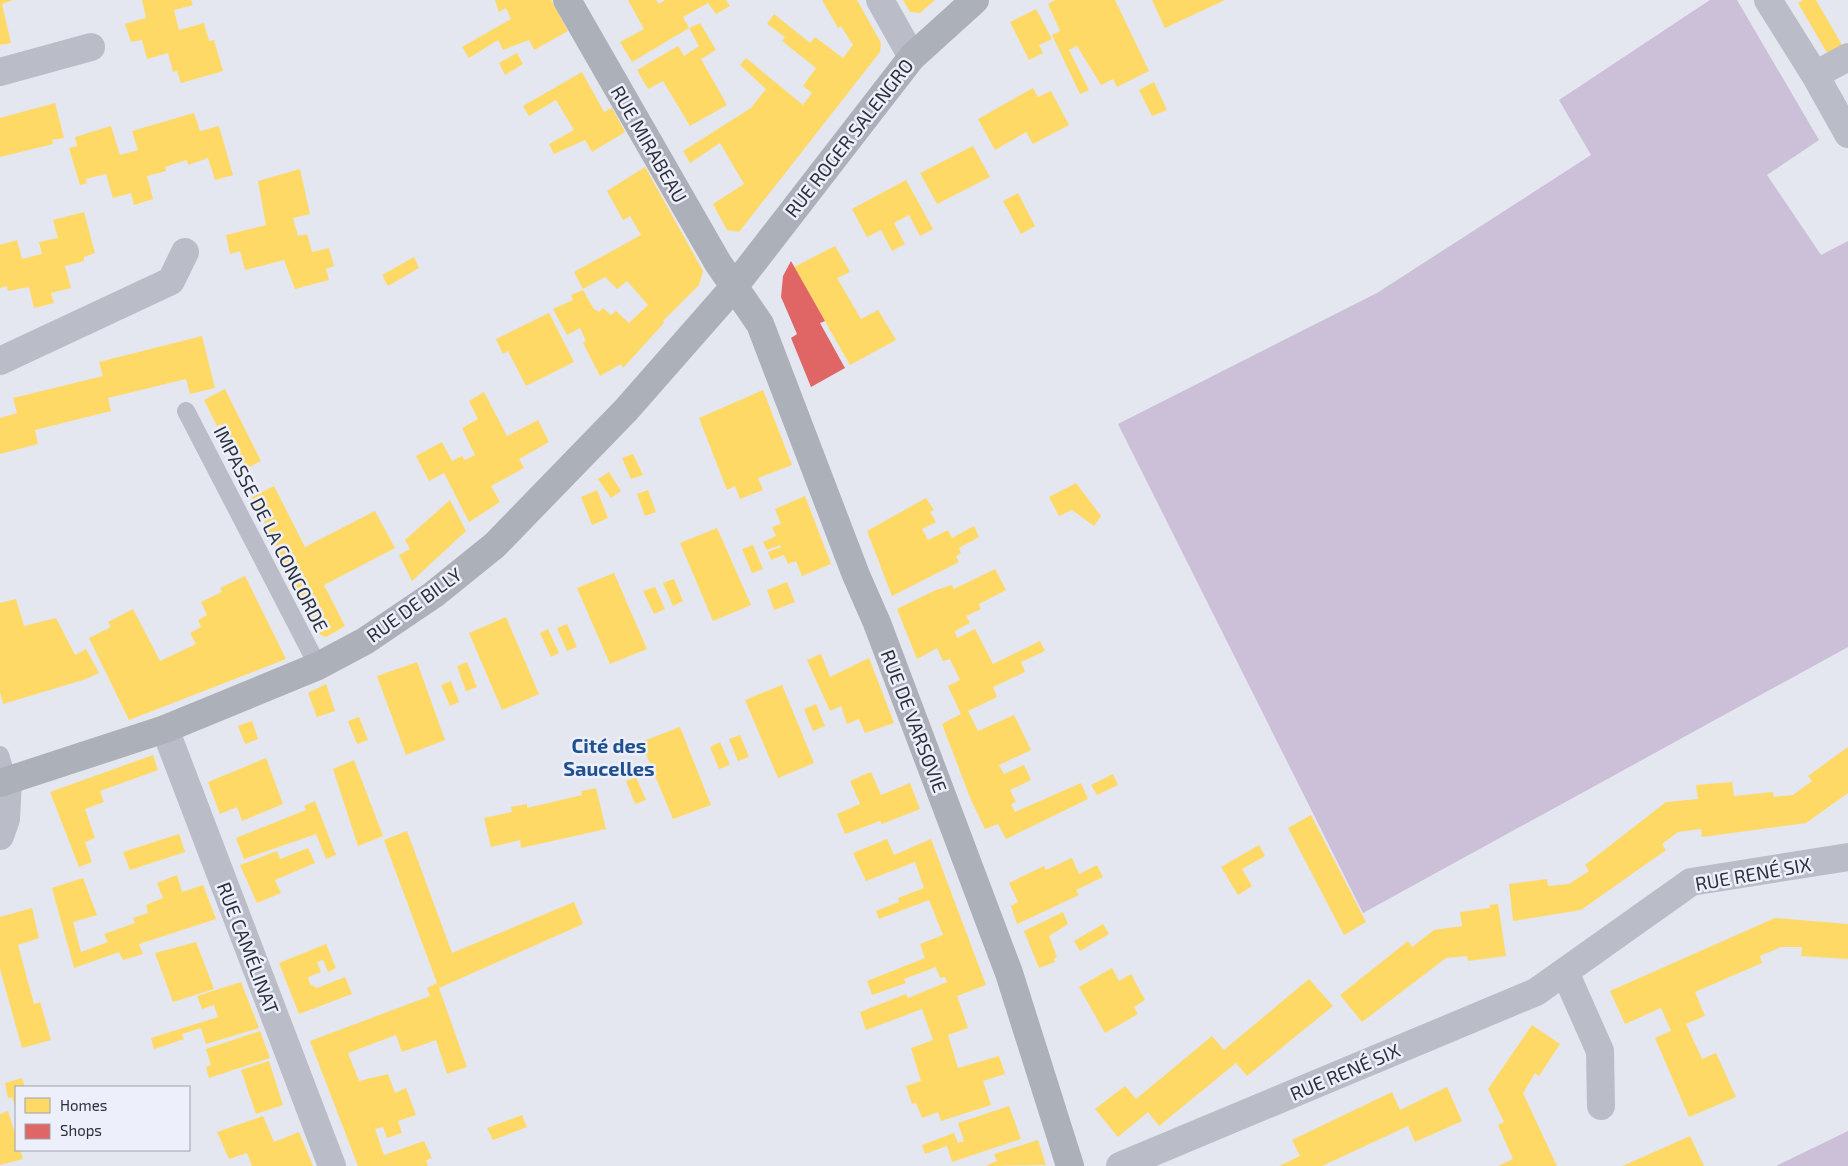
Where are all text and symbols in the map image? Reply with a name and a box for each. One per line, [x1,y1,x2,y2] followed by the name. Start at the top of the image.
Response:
[780,54,918,222] street label: RUE ROGER SALENGRO
[607,81,692,206] street label: RUE MIRABEAU
[209,422,333,636] street label: IMPASSE DE LA CONCORDE
[362,562,466,647] street label: RUE DE BILLY
[877,646,952,796] street label: RUE DE VARSOVIE
[563,733,655,780] district label: Cité des Saucelles
[1693,852,1813,895] street label: RUE RENÉ SIX
[213,879,284,1017] street label: RUE CAMÉLINAT
[1286,1038,1404,1105] street label: RUE RENÉ SIX
[15,1086,190,1151] legend
[60,1096,107,1114] text: Homes
[60,1121,102,1139] text: Shops

